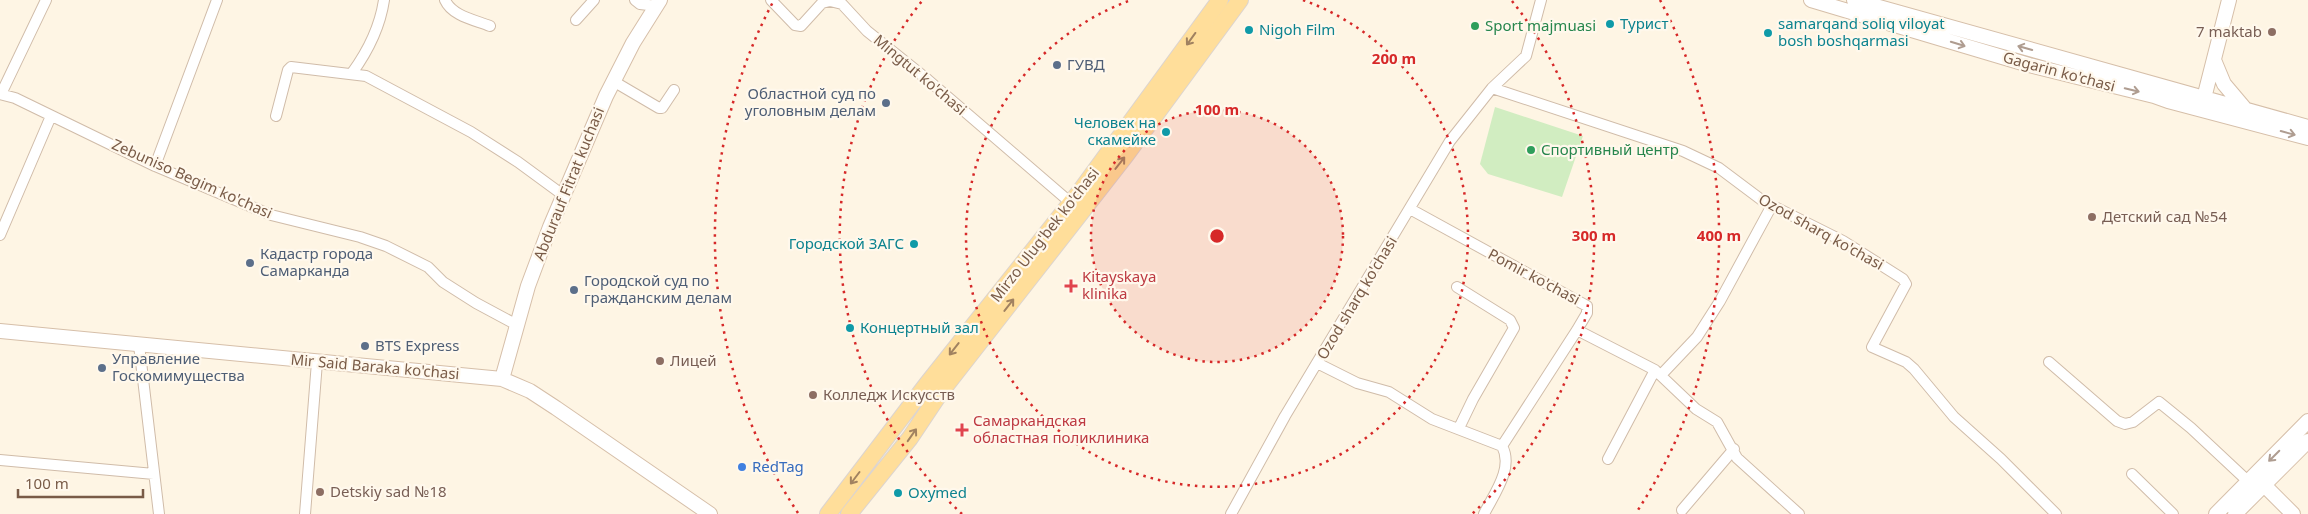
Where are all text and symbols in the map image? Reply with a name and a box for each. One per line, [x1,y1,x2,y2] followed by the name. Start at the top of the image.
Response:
[1620,13,1669,33] place label: Турист
[1778,13,1945,50] place label: samarqand soliq viloyat bosh boshqarmasi
[1485,15,1596,35] place label: Sport majmuasi
[1604,18,1616,30] marker: Турист
[1259,19,1335,39] place label: Nigoh Film
[1469,20,1481,32] marker: Sport majmuasi
[2196,21,2262,41] place label: 7 maktab
[1243,24,1255,36] marker: Nigoh Film
[2266,26,2278,38] marker: 7 maktab
[1762,27,1774,39] marker: samarqand soliq viloyat bosh boshqarmasi
[870,30,971,119] street label: Mingtut ko'chasi
[1186,32,1197,46] one-way arrow
[1950,39,1966,49] one-way arrow
[2018,42,2034,52] one-way arrow
[2001,46,2118,96] street label: Gagarin ko'chasi
[1372,48,1416,68] text: 200 m
[1067,54,1105,74] place label: ГУВД
[1051,59,1063,71] marker: ГУВД
[745,83,876,120] place label: Областной суд по уголовным делам
[2124,86,2140,95] one-way arrow
[880,97,892,109] marker: Областной суд по уголовным делам
[1195,99,1239,119] text: 100 m
[528,104,608,263] street label: Abdurauf Fitrat kuchasi
[1074,112,1156,149] place label: Человек на скамейке
[1160,126,1172,138] marker: Человек на скамейке
[2280,128,2296,138] one-way arrow
[109,134,276,222] street label: Zebuniso Begim ko'chasi
[1541,139,1679,159] place label: Спортивный центр
[1525,144,1537,156] marker: Спортивный центр
[1114,157,1125,170] one-way arrow
[985,163,1103,306] street label: Mirzo Ulug'bek ko'chasi
[1755,188,1888,274] street label: Ozod sharq ko'chasi
[2102,206,2227,226] place label: Детский сад №54
[2086,211,2098,223] marker: Детский сад №54
[1572,225,1616,245] text: 300 m
[1697,225,1741,245] text: 400 m
[1208,227,1226,245] centre of rings
[1311,232,1401,363] street label: Ozod sharq ko'chasi
[789,233,904,253] place label: Городской ЗАГС
[908,238,920,250] marker: Городской ЗАГС
[260,243,373,280] place label: Кадастр города Самарканда
[1485,243,1584,309] street label: Pomir ko'chasi
[244,257,256,269] marker: Кадастр города Самарканда
[1082,266,1156,303] place label: Kitayskaya klinika
[584,270,732,307] place label: Городской суд по гражданским делам
[1064,279,1078,293] marker: Kitayskaya klinika
[568,284,580,296] marker: Городской суд по гражданским делам
[1004,299,1015,312] one-way arrow
[860,317,979,337] place label: Концертный зал
[844,322,856,334] marker: Концертный зал
[375,335,459,355] place label: BTS Express
[359,340,371,352] marker: BTS Express
[949,342,960,355] one-way arrow
[112,348,245,385] place label: Управление Госкомимущества
[290,349,460,383] street label: Mir Said Baraka ko'chasi
[670,350,717,370] place label: Лицей
[654,355,666,367] marker: Лицей
[96,362,108,374] marker: Управление Госкомимущества
[823,384,955,404] place label: Колледж Искусств
[807,389,819,401] marker: Колледж Искусств
[973,410,1149,447] place label: Самаркандская областная поликлиника
[955,423,969,437] marker: Самаркандская областная поликлиника
[907,428,917,442] one-way arrow
[2267,450,2280,462] one-way arrow
[752,456,804,476] place label: RedTag
[736,461,748,473] marker: RedTag
[18,466,142,498] scale bar
[850,471,860,485] one-way arrow
[25,473,69,493] text: 100 m
[330,481,447,501] place label: Detskiy sad №18
[908,482,967,502] place label: Oxymed
[314,486,326,498] marker: Detskiy sad №18
[892,487,904,499] marker: Oxymed

